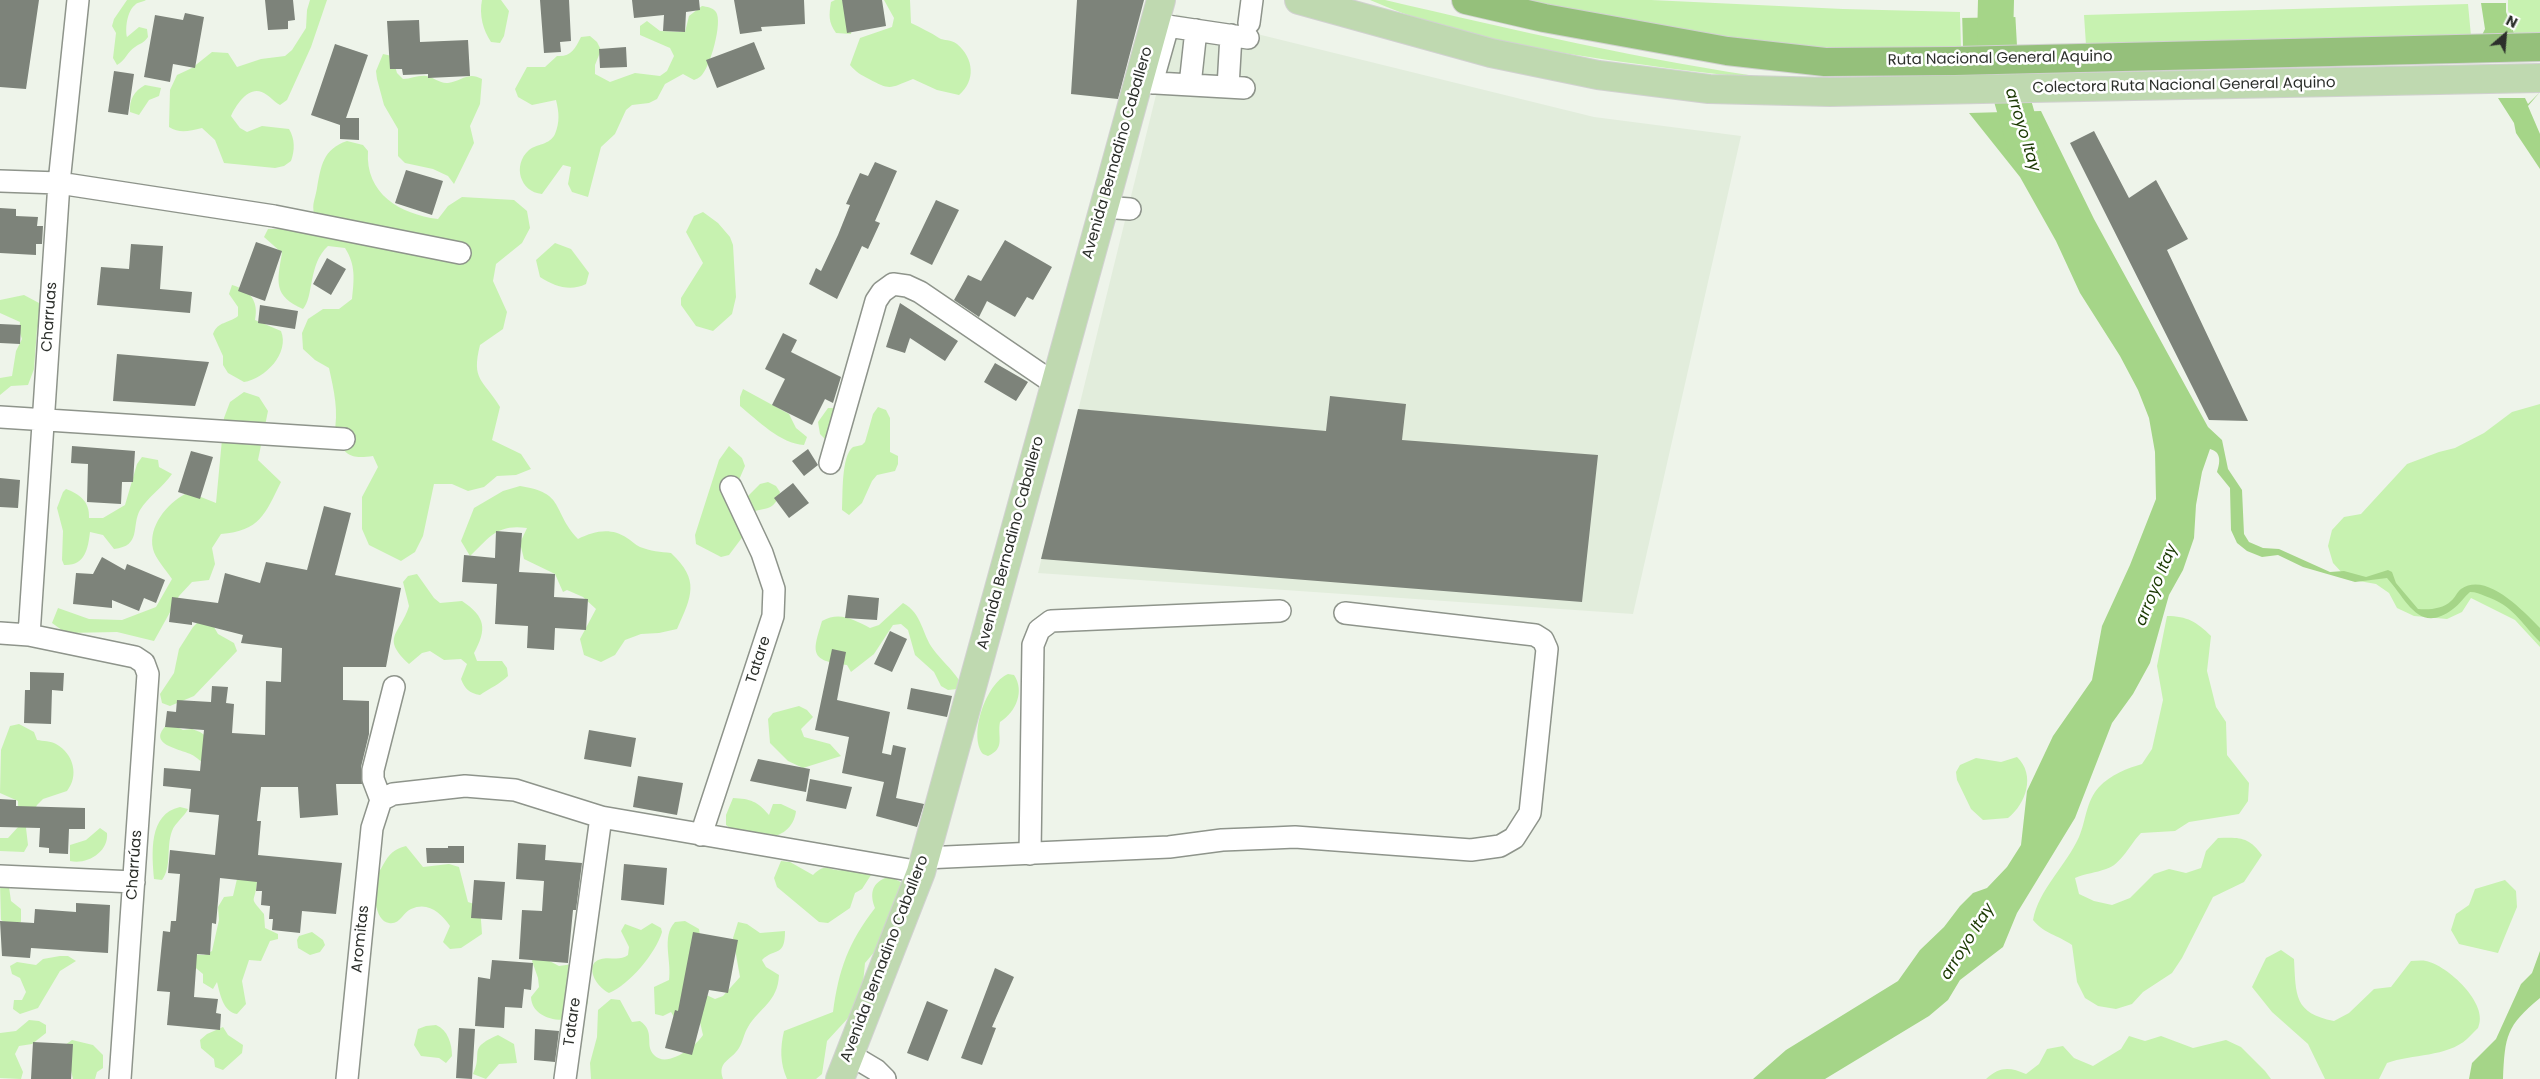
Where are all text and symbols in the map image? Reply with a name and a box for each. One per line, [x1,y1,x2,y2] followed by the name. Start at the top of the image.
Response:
[2480,10,2530,60] north arrow
[2503,10,2521,33] text: N
[1079,45,1157,261] street label: Avenida Bernadino Caballero
[1887,48,2113,70] street label: Ruta Nacional General Aquino
[2032,74,2336,98] street label: Colectora Ruta Nacional General Aquino
[2000,86,2044,174] water label: arroyo Itay
[39,281,61,353] street label: Charruas
[974,434,1048,652] street label: Avenida Bernadino Caballero
[2132,541,2182,629] water label: arroyo Itay
[743,634,775,686] street label: Tatare
[124,829,146,901] street label: Charrúas
[837,853,933,1065] street label: Avenida Bernadino Caballero
[1937,900,1999,984] water label: arroyo Itay
[349,904,373,974] street label: Aromitas
[561,997,585,1047] street label: Tatare

